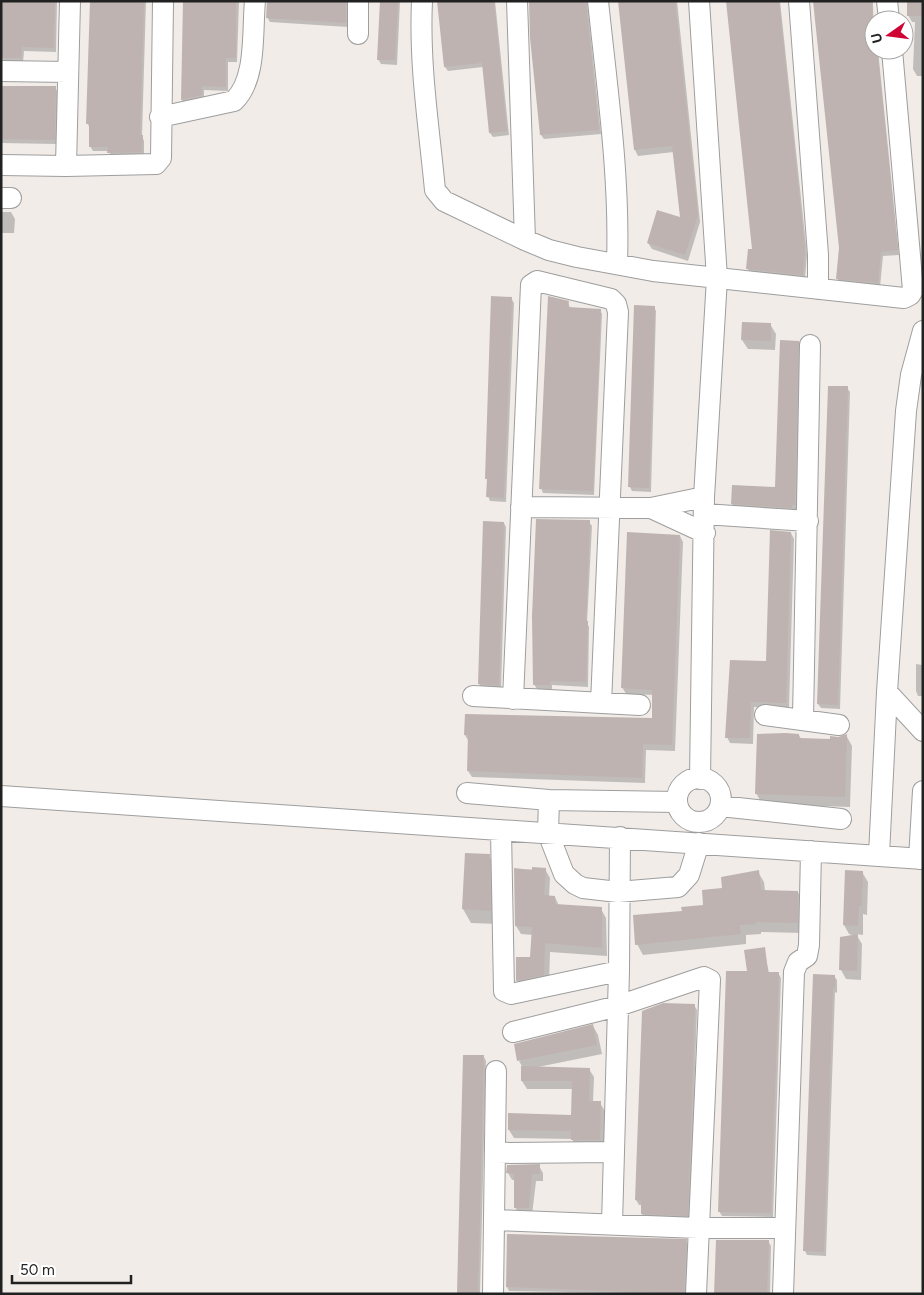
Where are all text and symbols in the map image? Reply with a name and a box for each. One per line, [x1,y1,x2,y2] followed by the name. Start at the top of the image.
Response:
[864,10,914,60] north arrow
[867,31,886,45] text: U
[12,1252,131,1284] scale bar
[20,1261,55,1279] text: 50 m

